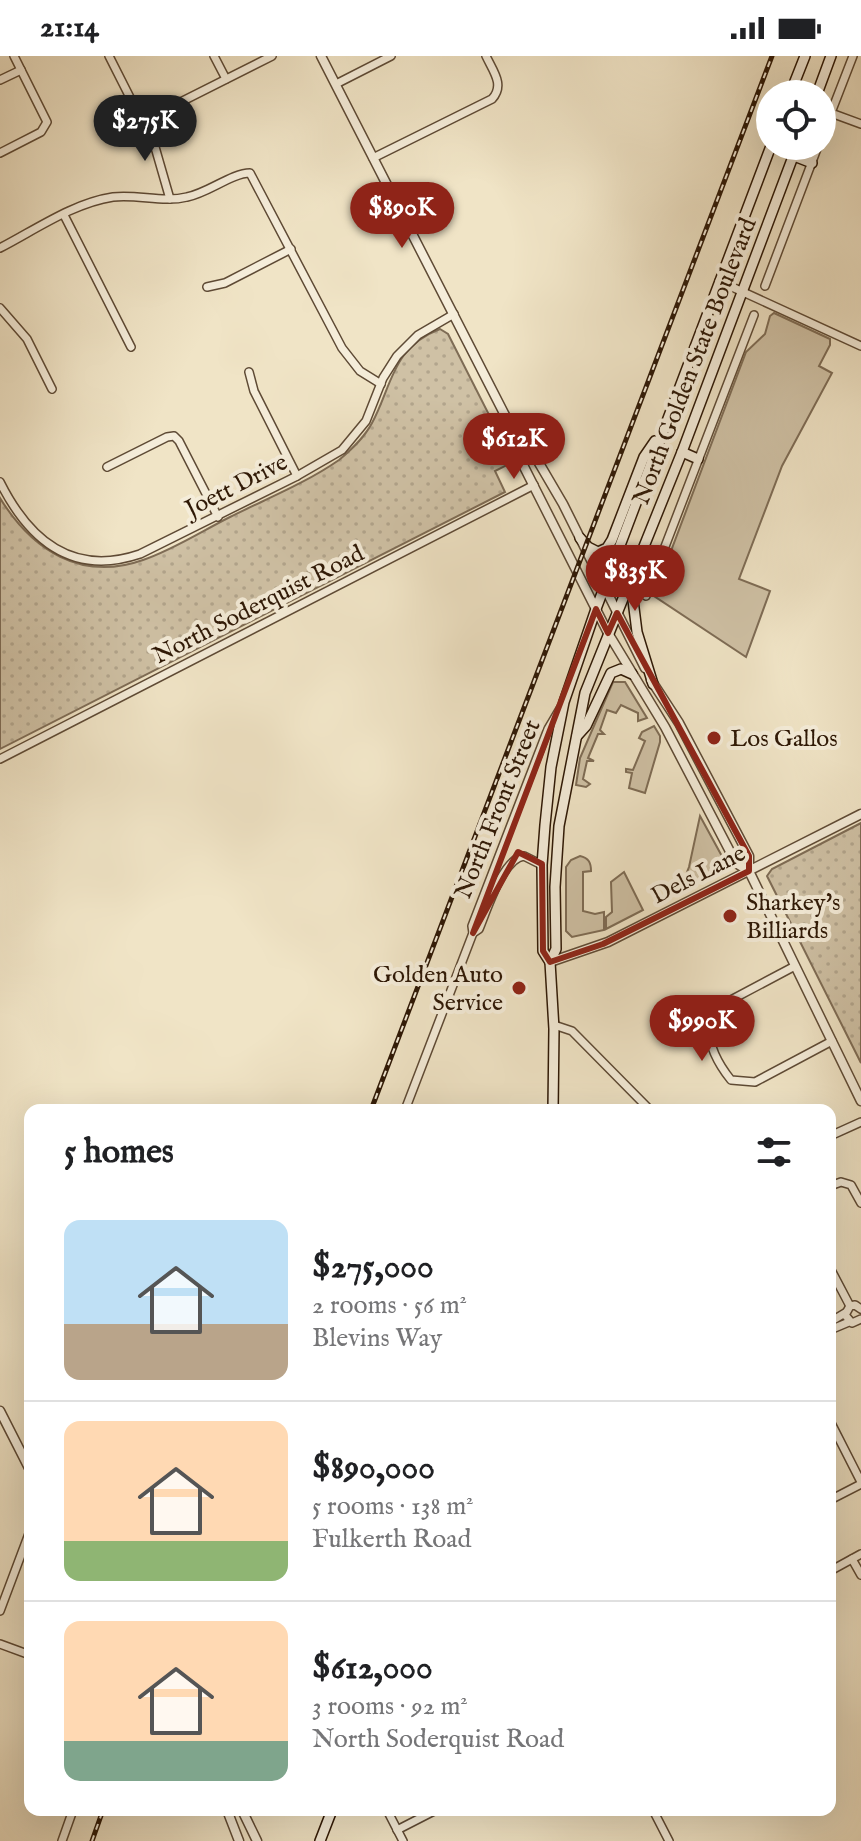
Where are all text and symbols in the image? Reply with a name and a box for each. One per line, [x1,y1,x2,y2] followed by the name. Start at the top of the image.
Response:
[40,9,99,47] text: 21:14
[756,80,836,160] map controls
[756,80,836,160] button: locate
[89,95,201,163] pin: $275K
[112,104,178,137] text: $275K
[346,182,458,250] pin: $890K
[368,191,436,224] text: $890K
[626,213,765,509] street label: North Golden State Boulevard
[458,413,570,481] pin: $612K
[481,422,547,455] text: $612K
[178,447,293,527] street label: Joett Drive
[148,539,370,672] street label: North Soderquist Road
[579,545,691,613] pin: $835K
[604,554,666,587] text: $835K
[448,715,548,904] street label: North Front Street
[730,724,838,755] place label: Los Gallos
[705,729,723,747] marker: Los Gallos
[646,838,751,912] street label: Dels Lane
[746,888,841,947] place label: Sharkey's Billiards
[721,907,739,925] marker: Sharkey's Billiards
[373,960,503,1019] place label: Golden Auto Service
[510,979,528,997] marker: Golden Auto Service
[646,995,758,1063] pin: $990K
[668,1004,736,1037] text: $990K
[752,1130,796,1174] icon: filters
[64,1131,174,1174] text: 5 homes
[312,1246,434,1289] text: $275,000
[128,1252,224,1348] icon: home
[312,1289,467,1322] text: 2 rooms · 56 m²
[312,1322,442,1355] text: Blevins Way
[312,1447,435,1490] text: $890,000
[128,1453,224,1549] icon: home
[312,1490,474,1523] text: 5 rooms · 138 m²
[312,1523,471,1556] text: Fulkerth Road
[312,1647,433,1690] text: $612,000
[128,1653,224,1749] icon: home
[312,1690,468,1723] text: 3 rooms · 92 m²
[312,1723,564,1756] text: North Soderquist Road

